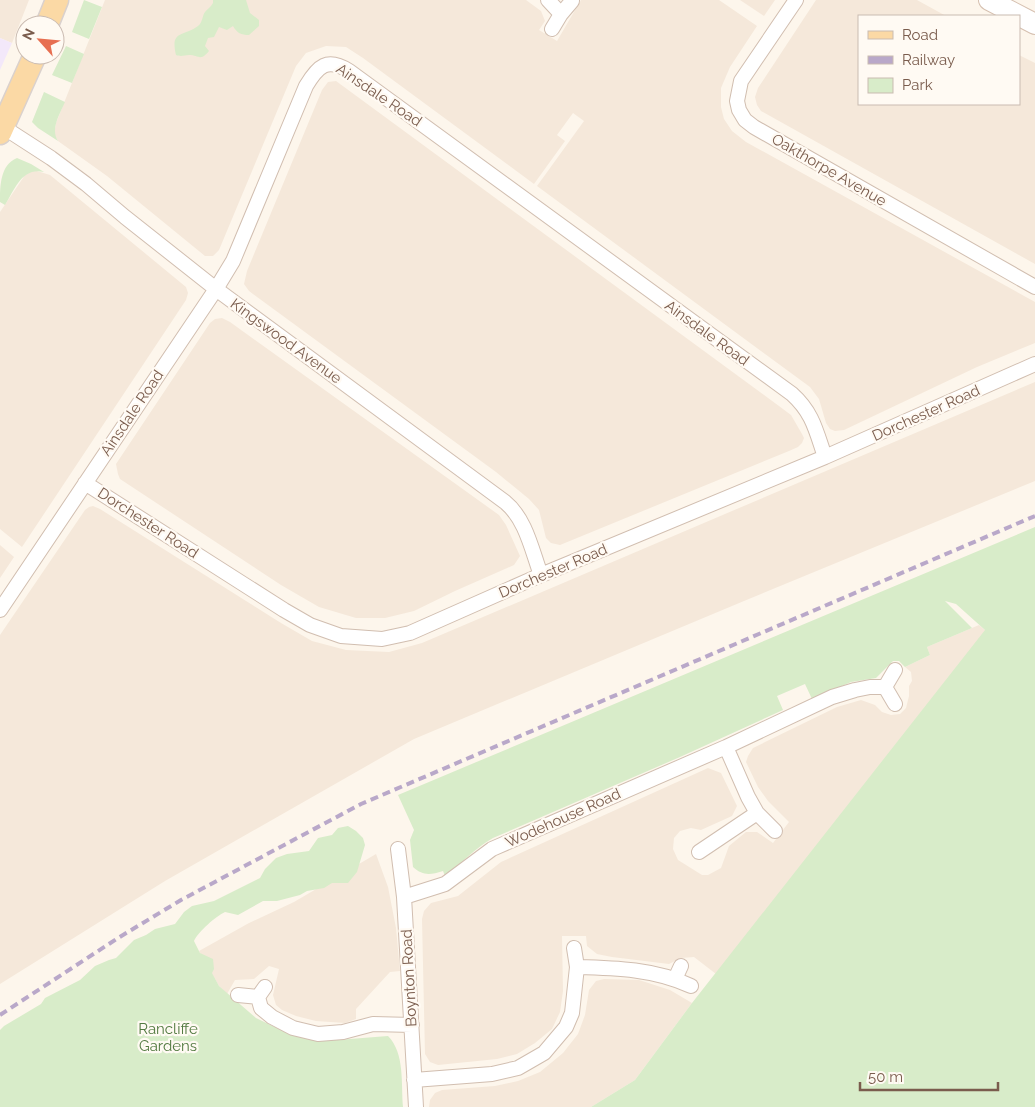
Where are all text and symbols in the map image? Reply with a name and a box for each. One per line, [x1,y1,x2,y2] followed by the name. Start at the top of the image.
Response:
[15,15,65,65] north arrow
[858,15,1020,105] legend
[19,26,38,42] text: N
[902,26,938,44] text: Road
[902,51,955,69] text: Railway
[333,60,425,130] street label: Ainsdale Road
[902,76,933,94] text: Park
[768,130,890,210] street label: Oakthorpe Avenue
[227,295,345,388] street label: Kingswood Avenue
[661,296,753,370] street label: Ainsdale Road
[97,367,167,459] street label: Ainsdale Road
[869,381,983,445] street label: Dorchester Road
[94,484,202,562] street label: Dorchester Road
[496,540,610,602] street label: Dorchester Road
[503,785,623,851] street label: Wodehouse Road
[397,929,421,1027] street label: Boynton Road
[138,1020,198,1055] park label: Rancliffe Gardens
[860,1060,998,1092] scale bar
[868,1068,903,1086] text: 50 m

